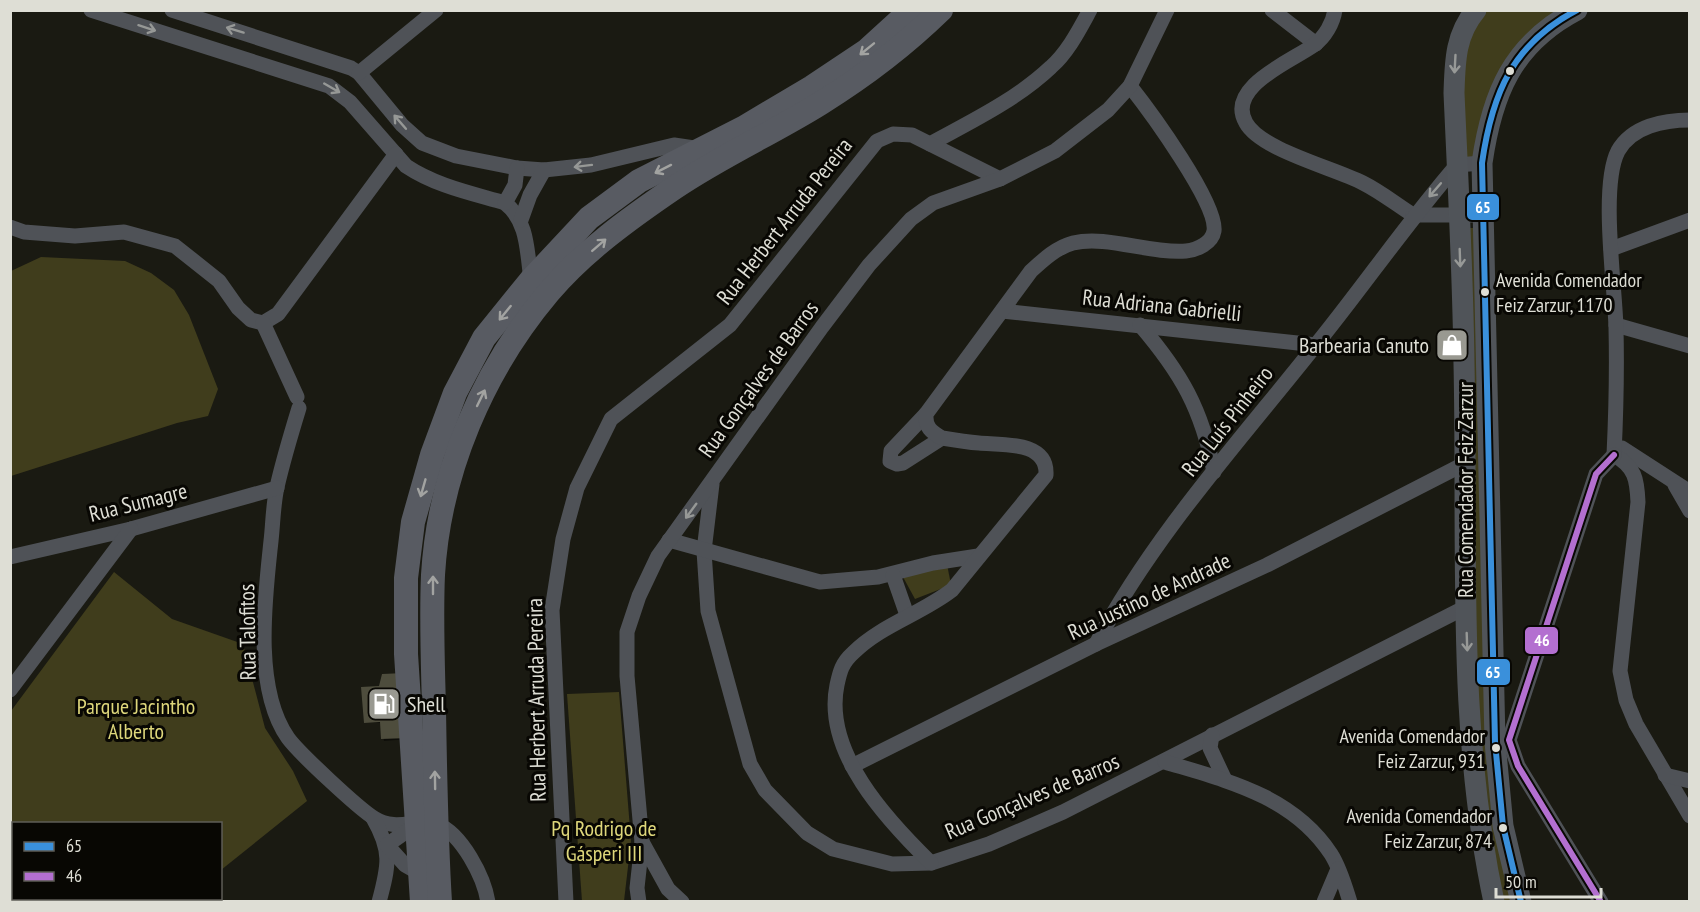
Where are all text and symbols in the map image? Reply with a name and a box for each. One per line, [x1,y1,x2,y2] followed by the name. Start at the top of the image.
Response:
[137,23,156,34] one-way arrow
[226,24,245,35] one-way arrow
[859,43,875,56] one-way arrow
[1450,53,1461,73] one-way arrow
[1504,65,1516,77] unlabelled marker
[323,83,340,95] one-way arrow
[393,115,407,130] one-way arrow
[710,132,858,310] street label: Rua Herbert Arruda Pereira
[573,160,593,171] one-way arrow
[654,164,672,175] one-way arrow
[1428,182,1442,197] one-way arrow
[1466,193,1500,221] line badge: 65
[1475,197,1491,217] text: 65
[591,238,606,252] one-way arrow
[1455,248,1466,268] one-way arrow
[1496,267,1642,318] place label: Avenida Comendador Feiz Zarzur, 1170
[1081,283,1243,327] street label: Rua Adriana Gabrielli
[1479,286,1491,298] marker: Avenida Comendador Feiz Zarzur, 1170
[692,295,824,463] street label: Rua Gonçalves de Barros
[498,305,511,321] one-way arrow
[1434,327,1470,363] shop icon: Barbearia Canuto
[1299,331,1429,359] place label: Barbearia Canuto
[1175,360,1279,482] street label: Rua Luís Pinheiro
[1451,382,1479,598] street label: Rua Comendador Feiz Zarzur
[475,389,487,407] one-way arrow
[86,476,190,528] street label: Rua Sumagre
[417,478,428,497] one-way arrow
[684,502,697,518] one-way arrow
[1063,546,1235,646] street label: Rua Justino de Andrade
[427,576,439,596] one-way arrow
[232,583,262,681] street label: Rua Talofitos
[520,598,552,802] street label: Rua Herbert Arruda Pereira
[1524,626,1559,655] line badge: 46
[1534,630,1550,650] text: 46
[1461,632,1473,652] one-way arrow
[1476,658,1511,686] line badge: 65
[1485,662,1501,682] text: 65
[366,686,402,722] fuel station icon: Shell
[407,690,446,718] place label: Shell
[77,692,195,745] park label: Parque Jacintho Alberto
[1339,723,1486,774] place label: Avenida Comendador Feiz Zarzur, 931
[1490,742,1502,754] marker: Avenida Comendador Feiz Zarzur, 931
[941,747,1123,845] street label: Rua Gonçalves de Barros
[430,771,441,791] one-way arrow
[1346,803,1493,854] place label: Avenida Comendador Feiz Zarzur, 874
[551,814,657,867] park label: Pq Rodrigo de Gásperi III
[12,822,222,900] legend
[1497,822,1509,834] marker: Avenida Comendador Feiz Zarzur, 874
[66,834,82,857] text: 65
[1496,861,1601,899] scale bar
[66,864,82,887] text: 46
[1505,870,1537,893] text: 50 m

